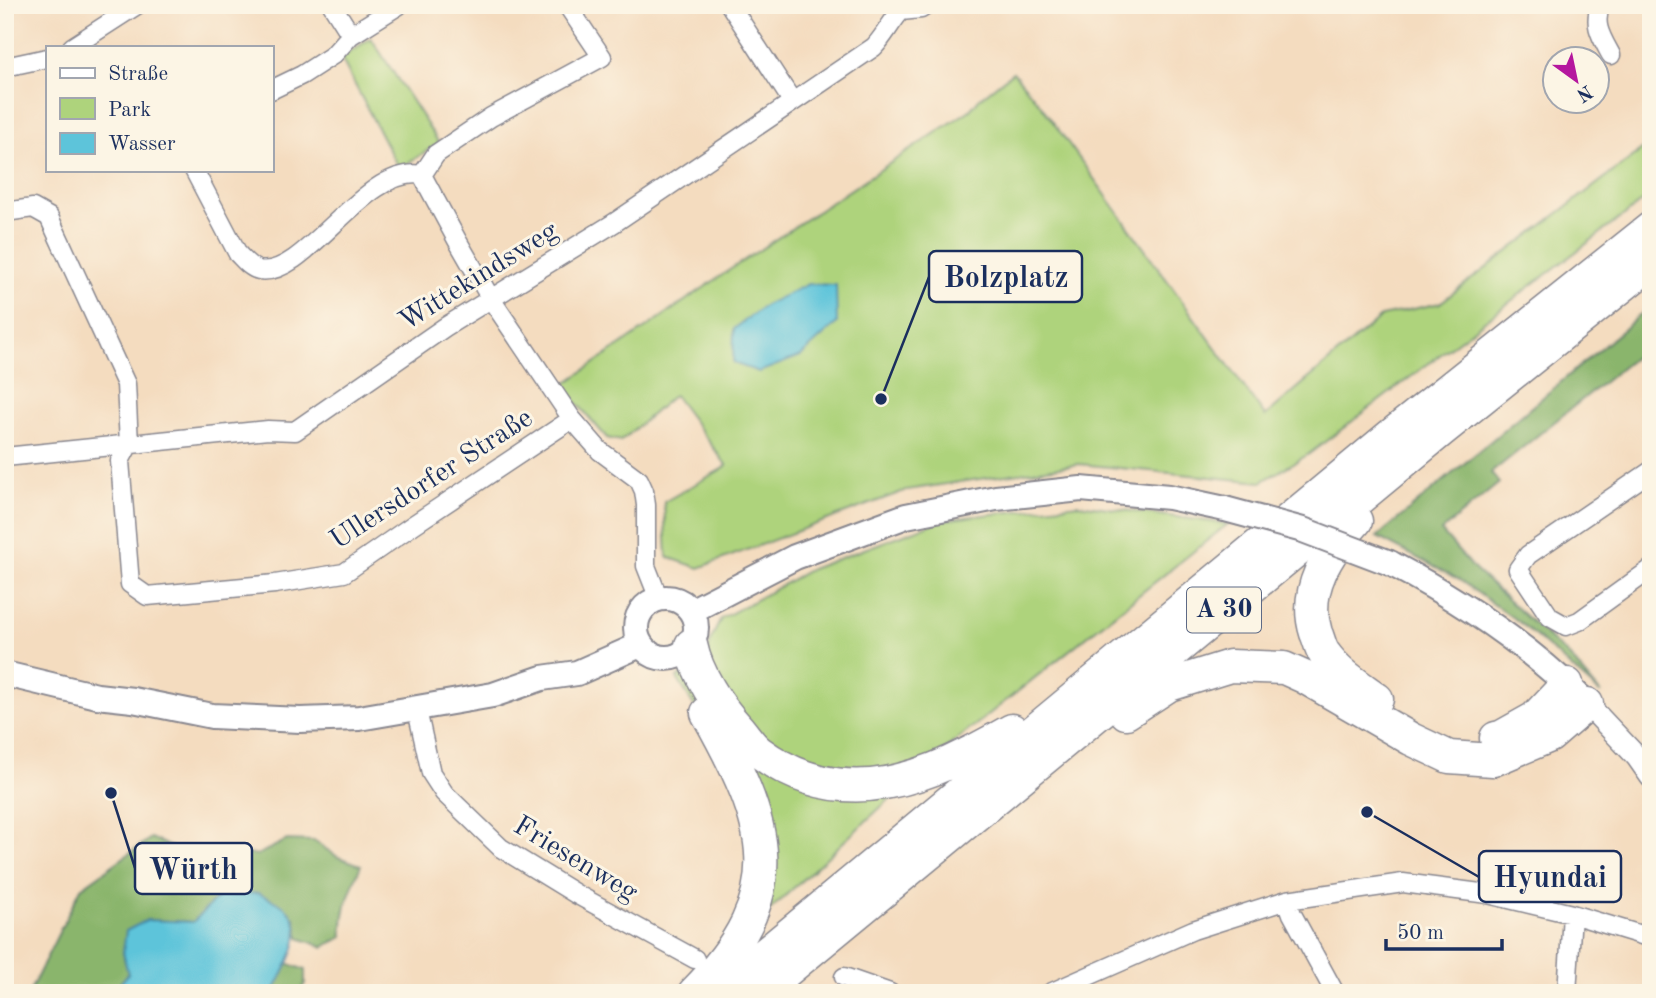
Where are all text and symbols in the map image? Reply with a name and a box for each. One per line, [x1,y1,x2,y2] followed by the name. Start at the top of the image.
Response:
[46,46,273,172] legend
[1540,46,1610,116] north arrow
[108,64,168,85] text: Straße
[1572,80,1595,104] text: N
[108,100,151,121] text: Park
[108,134,176,155] text: Wasser
[395,217,563,337] street label: Wittekindsweg
[929,251,1082,302] callout: Bolzplatz
[944,264,1068,294] text: Bolzplatz
[326,404,538,556] street label: Ullersdorfer Straße
[1187,588,1261,632] road number: A 30
[508,812,642,908] street label: Friesenweg
[135,843,252,894] callout: Würth
[1479,851,1621,902] callout: Hyundai
[148,856,238,886] text: Würth
[1493,864,1607,894] text: Hyundai
[1386,907,1502,951] scale bar
[1397,923,1444,944] text: 50 m

